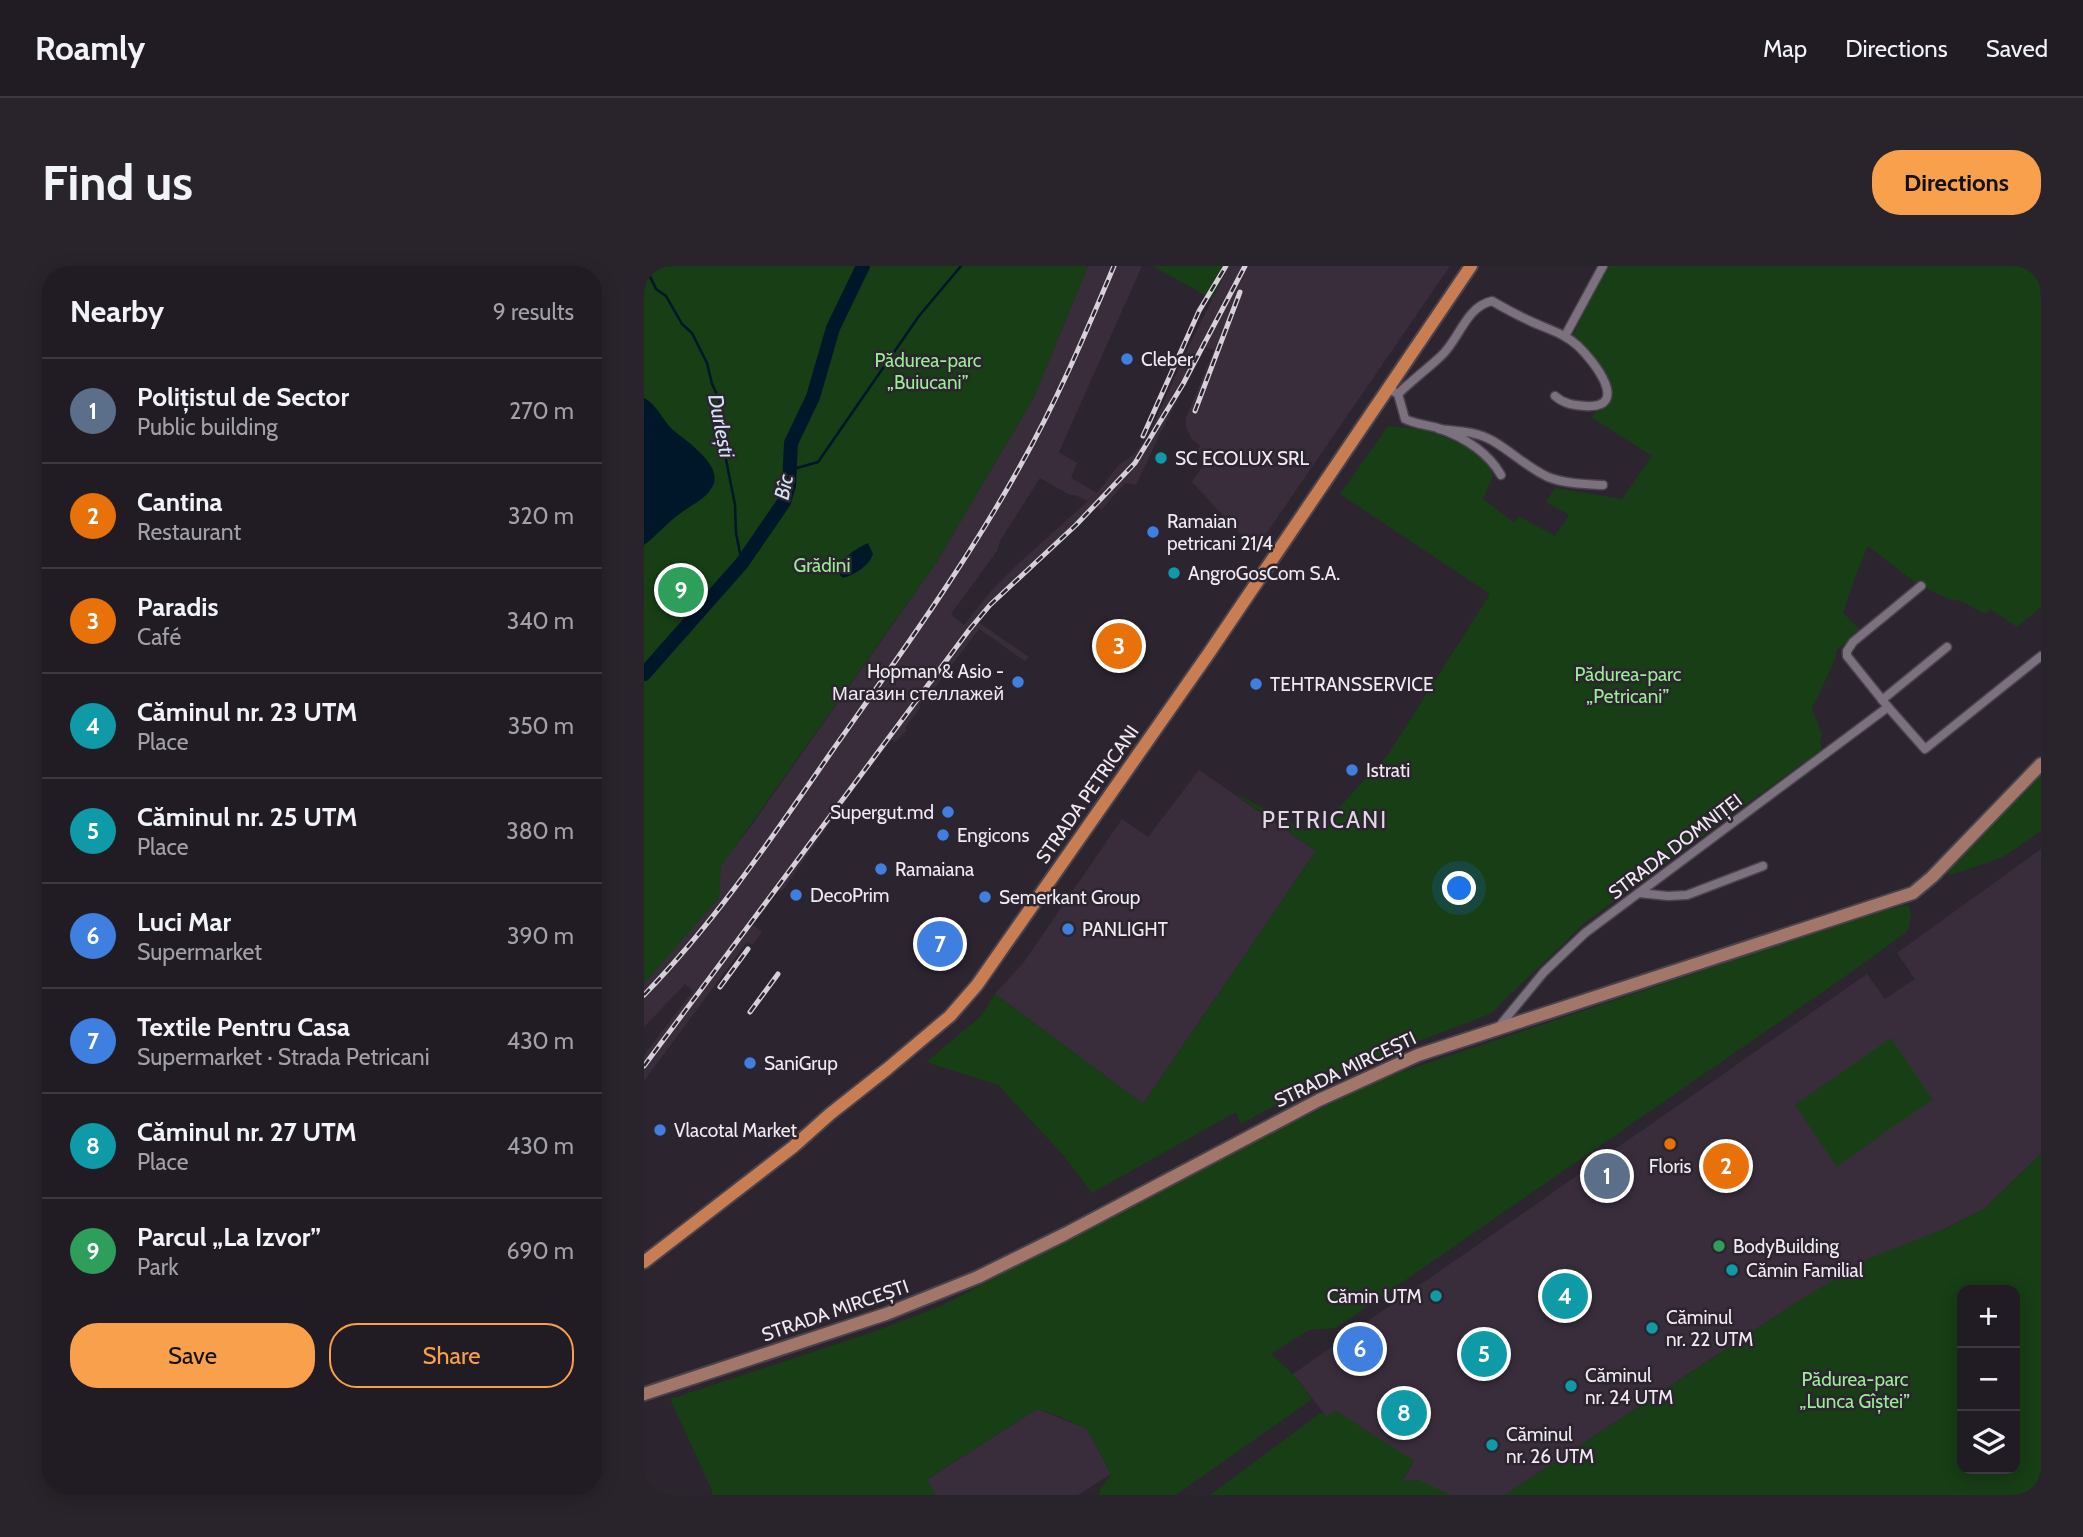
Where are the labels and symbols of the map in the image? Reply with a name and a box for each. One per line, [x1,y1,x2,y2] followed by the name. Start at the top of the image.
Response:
[1141,348,1193,371] place label: Cleber
[875,349,982,394] park label: Pădurea-parc „Buiucani”
[1119,351,1135,367] marker: Cleber
[703,392,740,460] water label: Durlești
[1175,447,1309,470] place label: SC ECOLUX SRL
[1153,450,1169,466] marker: SC ECOLUX SRL
[769,472,798,502] water label: Bîc
[1167,510,1273,555] place label: Ramaian petricani 21/4
[1145,524,1161,540] marker: Ramaian petricani 21/4
[794,554,850,577] park label: Grădini
[1188,562,1340,585] place label: AngroGosCom S.A.
[658,564,704,616] pin: 9
[1166,565,1182,581] marker: AngroGosCom S.A.
[1096,620,1142,672] pin: 3
[832,660,1004,705] place label: Hopman & Asio - Магазин стеллажей
[1575,663,1682,708] park label: Pădurea-parc „Petricani”
[1270,673,1433,696] place label: TEHTRANSSERVICE
[1010,674,1026,690] marker: Hopman & Asio - Магазин стеллажей
[1248,676,1264,692] marker: TEHTRANSSERVICE
[1031,721,1144,868] street label: STRADA PETRICANI
[1366,759,1410,782] place label: Istrati
[1344,762,1360,778] marker: Istrati
[1604,789,1747,905] street label: STRADA DOMNIȚEI
[830,801,934,824] place label: Supergut.md
[940,804,956,820] marker: Supergut.md
[1262,806,1388,834] district label: PETRICANI
[957,824,1029,847] place label: Engicons
[935,827,951,843] marker: Engicons
[895,858,974,881] place label: Ramaiana
[873,861,889,877] marker: Ramaiana
[1442,871,1476,905] your location
[810,884,889,907] place label: DecoPrim
[999,886,1140,909] place label: Semerkant Group
[788,887,804,903] marker: DecoPrim
[977,889,993,905] marker: Semerkant Group
[917,918,963,970] pin: 7
[1082,918,1168,941] place label: PANLIGHT
[1060,921,1076,937] marker: PANLIGHT
[1271,1027,1420,1113] street label: STRADA MIRCEȘTI
[764,1052,838,1075] place label: SaniGrup
[742,1055,758,1071] marker: SaniGrup
[674,1119,798,1142] place label: Vlacotal Market
[652,1122,668,1138] marker: Vlacotal Market
[1662,1136,1678,1152] marker: Floris
[1703,1140,1749,1192] pin: 2
[1584,1150,1630,1202] pin: 1
[1649,1155,1691,1178] place label: Floris
[1733,1235,1840,1258] place label: BodyBuilding
[1711,1238,1727,1254] marker: BodyBuilding
[1746,1259,1864,1282] place label: Cămin Familial
[1724,1262,1740,1278] marker: Cămin Familial
[1542,1270,1588,1322] pin: 4
[759,1275,912,1347] street label: STRADA MIRCEȘTI
[1327,1285,1422,1308] place label: Cămin UTM
[1428,1288,1444,1304] marker: Cămin UTM
[1666,1306,1753,1351] place label: Căminul nr. 22 UTM
[1644,1320,1660,1336] marker: Căminul nr. 22 UTM
[1337,1323,1383,1375] pin: 6
[1461,1328,1507,1380] pin: 5
[1585,1364,1673,1409] place label: Căminul nr. 24 UTM
[1800,1368,1910,1414] park label: Pădurea-parc „Lunca Gîștei”
[1563,1378,1579,1394] marker: Căminul nr. 24 UTM
[1381,1387,1427,1439] pin: 8
[1506,1423,1594,1468] place label: Căminul nr. 26 UTM
[1484,1437,1500,1453] marker: Căminul nr. 26 UTM

